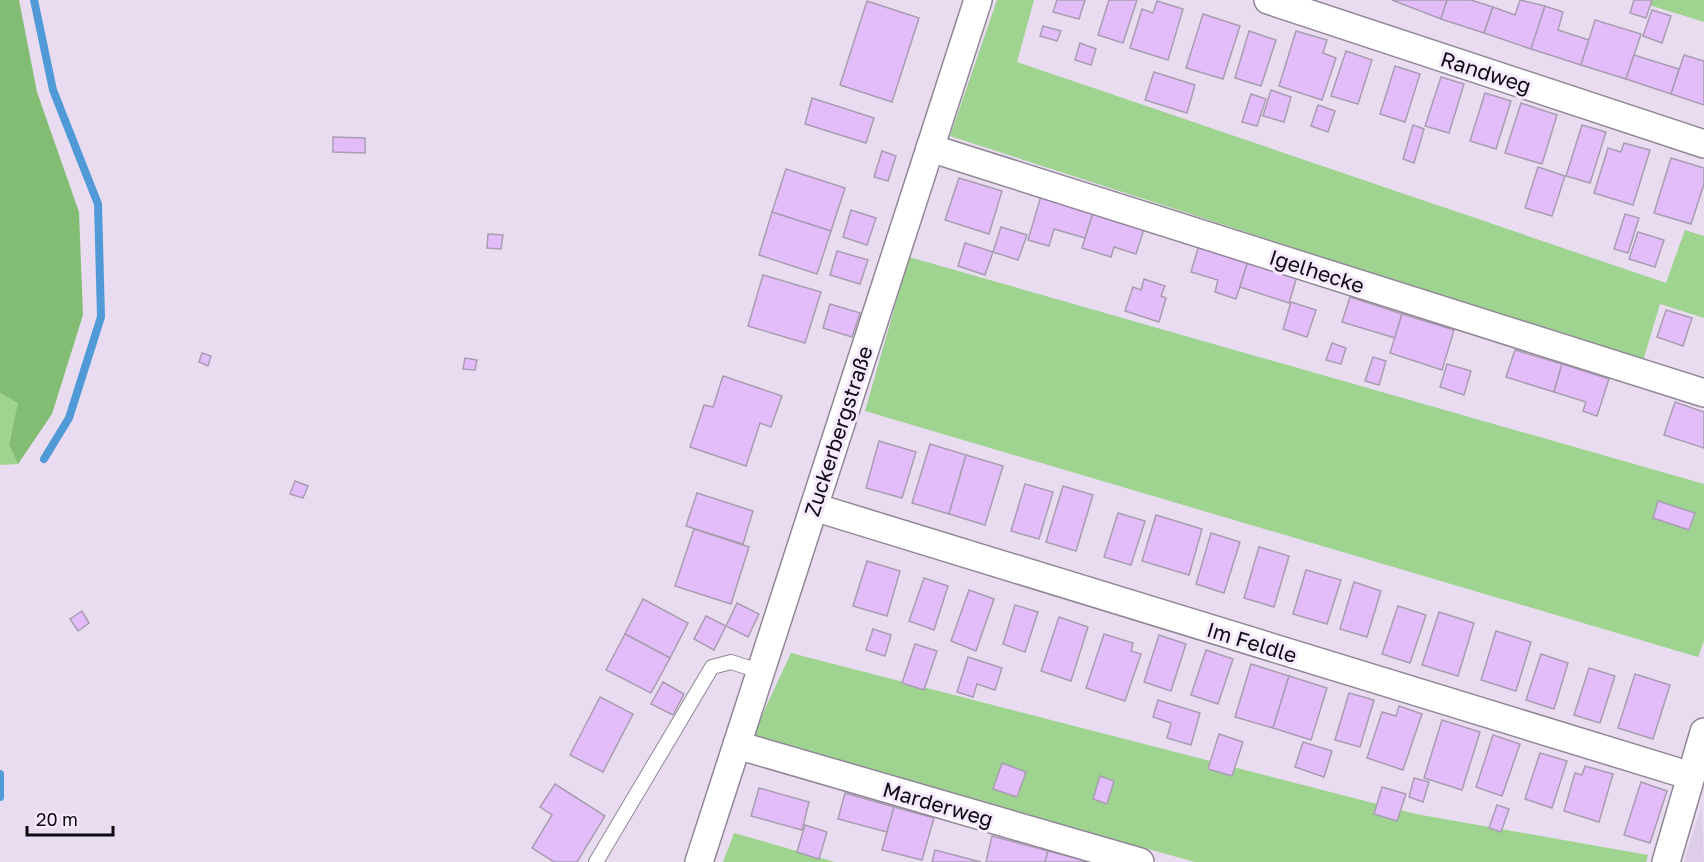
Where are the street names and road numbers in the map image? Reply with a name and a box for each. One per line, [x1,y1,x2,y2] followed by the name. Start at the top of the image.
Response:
[1437,45,1535,99] street label: Randweg
[1266,243,1368,299] street label: Igelhecke
[798,342,878,520] street label: Zuckerbergstraße
[1204,616,1300,668] street label: Im Feldle
[880,776,996,832] street label: Marderweg

